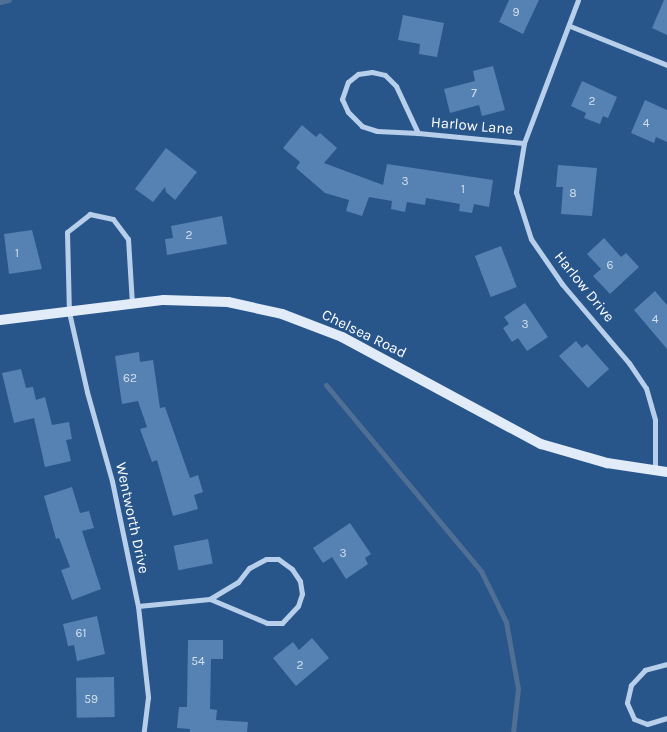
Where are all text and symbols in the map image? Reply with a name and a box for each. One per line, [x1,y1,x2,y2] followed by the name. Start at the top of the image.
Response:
[513,6,519,20] house number: 9
[471,87,477,101] house number: 7
[589,95,595,109] house number: 2
[430,113,514,139] street label: Harlow Lane
[643,117,649,131] house number: 4
[401,175,409,189] house number: 3
[461,183,465,197] house number: 1
[569,187,577,201] house number: 8
[186,229,192,243] house number: 2
[15,247,19,261] house number: 1
[550,248,618,326] street label: Harlow Drive
[607,259,613,273] house number: 6
[319,306,409,362] street label: Chelsea Road
[652,313,658,327] house number: 4
[521,318,529,332] house number: 3
[123,372,137,386] house number: 62
[111,461,153,575] street label: Wentworth Drive
[339,547,347,561] house number: 3
[76,627,86,641] house number: 61
[191,655,205,669] house number: 54
[297,659,303,673] house number: 2
[84,693,98,707] house number: 59

